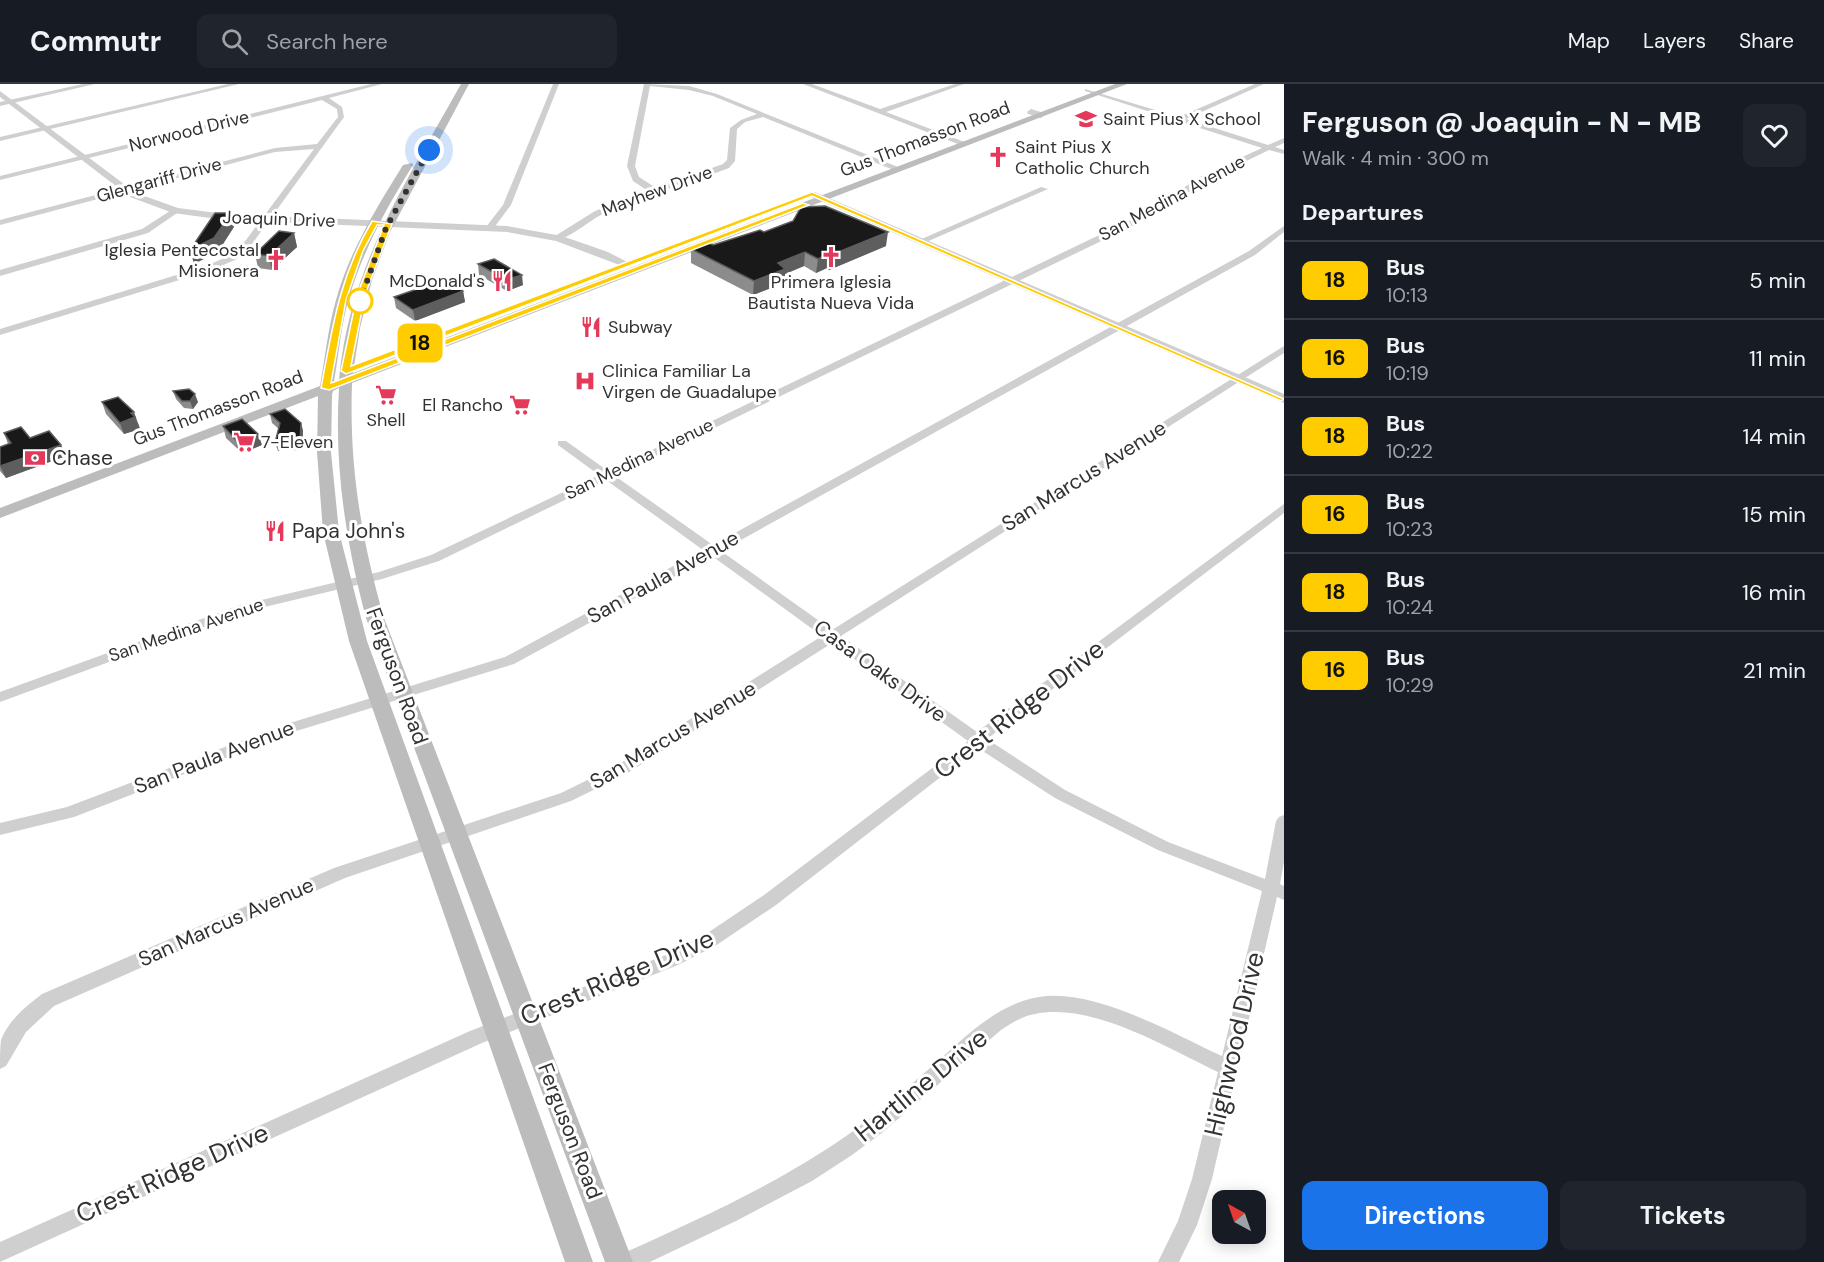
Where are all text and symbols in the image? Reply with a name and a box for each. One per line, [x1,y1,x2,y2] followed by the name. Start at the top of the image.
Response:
[197,14,617,68] search box
[30,23,161,60] text: Commutr
[218,25,251,58] icon: search
[266,27,388,56] text: Search here
[1568,27,1610,55] text: Map
[1643,27,1706,55] text: Layers
[1739,27,1794,55] text: Share
[836,95,1014,183] street label: Gus Thomasson Road
[126,104,252,158] street label: Norwood Drive
[1302,104,1701,141] text: Ferguson @ Joaquin - N - MB
[1743,104,1806,167] button: heart
[1074,107,1098,131] school or university icon: Saint Pius X School
[1103,107,1261,131] place label: Saint Pius X School
[414,135,444,165] your location
[1015,135,1149,180] place label: Saint Pius X Catholic Church
[986,145,1010,169] church icon: Saint Pius X Catholic Church
[1302,145,1489,171] text: Walk · 4 min · 300 m
[1095,149,1249,247] street label: San Medina Avenue
[94,152,224,208] street label: Glengariff Drive
[598,160,716,222] street label: Mayhew Drive
[1302,198,1424,227] text: Departures
[222,205,336,233] street label: Joaquin Drive
[105,238,259,283] place label: Iglesia Pentecostal Misionera
[819,245,843,269] church icon: Primera Iglesia Bautista Nueva Vida
[264,248,288,272] church icon: Iglesia Pentecostal Misionera
[1386,253,1425,282] text: Bus
[1325,266,1345,294] text: 18
[1749,266,1806,295] text: 5 min
[389,269,485,293] place label: McDonald's
[490,269,514,293] restaurant icon: McDonald's
[748,270,914,315] place label: Primera Iglesia Bautista Nueva Vida
[1386,282,1428,308] text: 10:13
[347,288,373,314] unlabelled marker
[579,315,603,339] restaurant icon: Subway
[608,315,673,339] place label: Subway
[393,324,447,362] line badge: 18
[410,329,430,357] text: 18
[1386,331,1425,360] text: Bus
[1325,344,1345,372] text: 16
[1749,344,1806,373] text: 11 min
[602,359,777,404] place label: Clinica Familiar La Virgen de Guadalupe
[1386,360,1429,386] text: 10:19
[129,364,307,452] street label: Gus Thomasson Road
[573,369,597,393] hospital icon: Clinica Familiar La Virgen de Guadalupe
[374,383,398,407] supermarket icon: Shell
[422,393,503,417] place label: El Rancho
[508,393,532,417] supermarket icon: El Rancho
[366,408,406,432] place label: Shell
[1386,409,1425,438] text: Bus
[561,413,717,505] street label: San Medina Avenue
[996,414,1172,538] street label: San Marcus Avenue
[1325,422,1345,450] text: 18
[1742,422,1806,451] text: 14 min
[232,430,256,454] supermarket icon: 7-Eleven
[261,430,333,454] place label: 7-Eleven
[1386,438,1433,464] text: 10:22
[52,444,113,472] place label: Chase
[23,446,47,470] bank icon: Chase
[1386,487,1425,516] text: Bus
[1325,500,1345,528] text: 16
[1742,500,1806,529] text: 15 min
[1386,516,1433,542] text: 10:23
[292,517,405,545] place label: Papa John's
[263,519,287,543] restaurant icon: Papa John's
[582,524,744,630] street label: San Paula Avenue
[1386,565,1425,594] text: Bus
[1325,578,1345,606] text: 18
[1742,578,1806,607] text: 16 min
[105,592,267,668] street label: San Medina Avenue
[1386,594,1433,620] text: 10:24
[359,604,435,748] street label: Ferguson Road
[808,613,952,729] street label: Casa Oaks Drive
[927,632,1111,786] street label: Crest Ridge Drive
[1386,643,1425,672] text: Bus
[1325,656,1345,684] text: 16
[1743,656,1806,685] text: 21 min
[1386,672,1434,698] text: 10:29
[585,674,761,796] street label: San Marcus Avenue
[130,714,298,800] street label: San Paula Avenue
[134,871,318,973] street label: San Marcus Avenue
[515,921,719,1033] street label: Crest Ridge Drive
[1196,948,1272,1140] street label: Highwood Drive
[847,1021,995,1149] street label: Hartline Drive
[531,1059,609,1203] street label: Ferguson Road
[70,1115,274,1231] street label: Crest Ridge Drive
[1302,1181,1548,1250] button: Directions
[1560,1181,1806,1250] button: Tickets
[1212,1190,1266,1244] north arrow
[1212,1190,1266,1244] map controls

